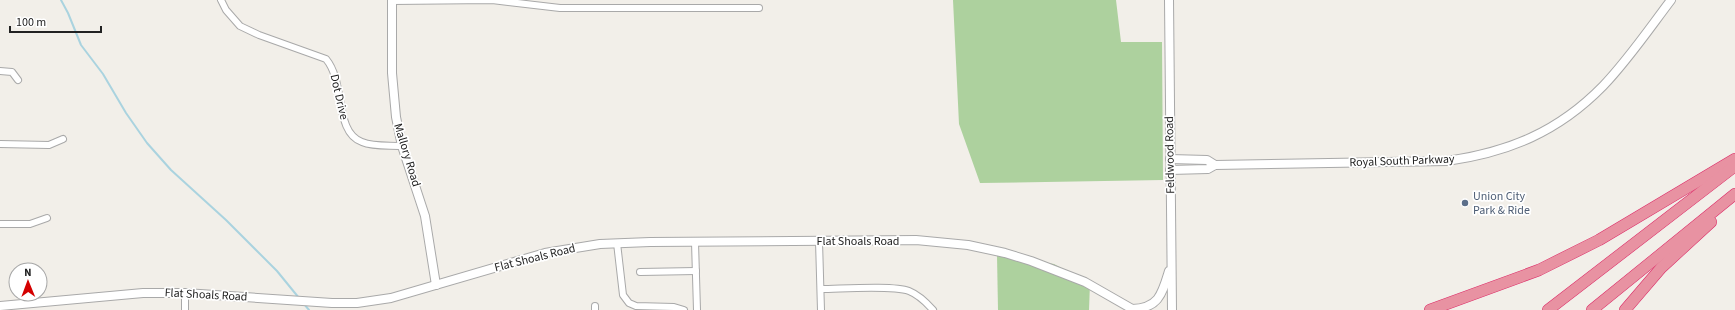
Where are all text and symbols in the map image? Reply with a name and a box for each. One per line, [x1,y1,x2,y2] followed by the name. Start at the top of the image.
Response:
[10,8,101,34] scale bar
[16,14,46,31] text: 100 m
[326,73,352,121] street label: Dot Drive
[1161,116,1179,194] street label: Feldwood Road
[389,121,425,189] street label: Mallory Road
[1349,151,1455,171] street label: Royal South Parkway
[1473,188,1530,219] place label: Union City Park & Ride
[1460,198,1470,208] marker: Union City Park & Ride
[817,233,899,250] street label: Flat Shoals Road
[493,240,577,276] street label: Flat Shoals Road
[8,262,48,302] north arrow
[24,265,32,280] text: N
[164,284,248,306] street label: Flat Shoals Road

